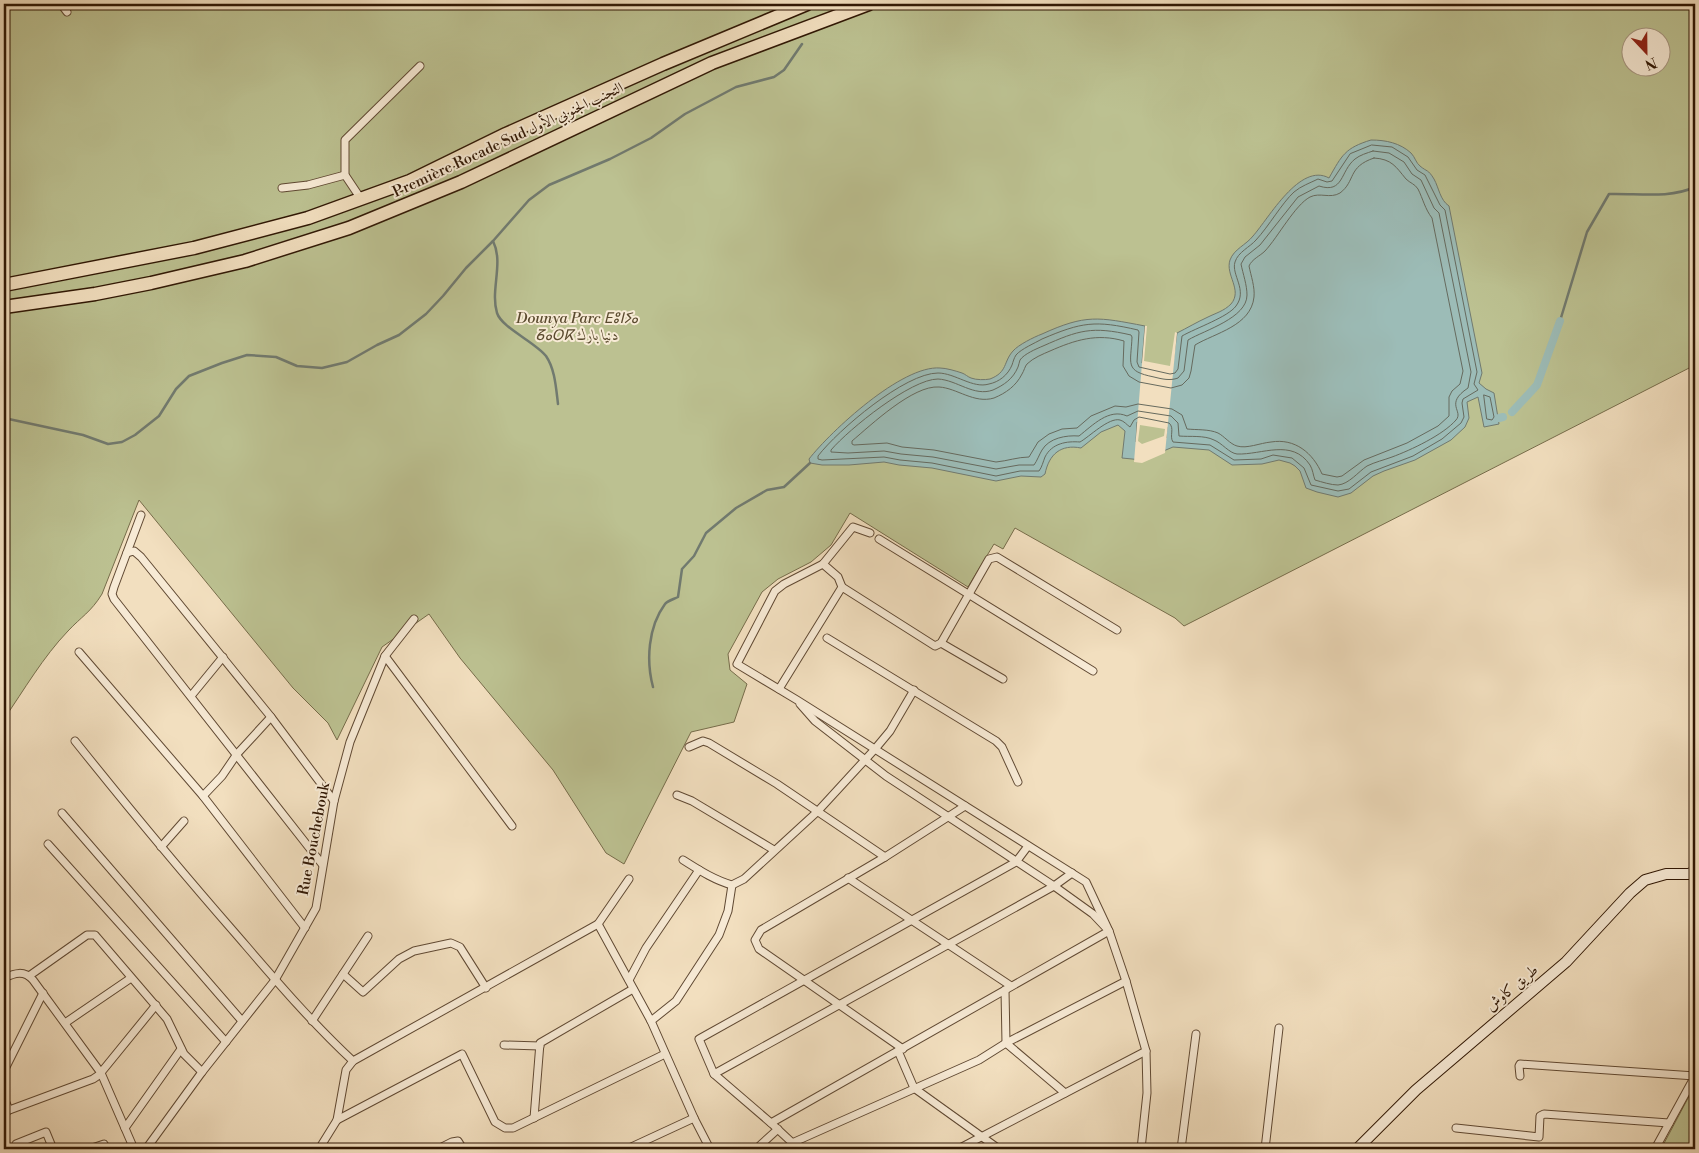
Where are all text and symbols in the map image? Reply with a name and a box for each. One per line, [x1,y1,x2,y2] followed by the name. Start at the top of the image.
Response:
[1622,28,1672,78] north arrow
[1642,53,1659,74] text: N
[389,76,627,204] street label: Première Rocade Sud التجنب الجنوبي الأول
[515,309,639,345] park label: Dounya Parc ⴹⵓⵏⵢⴰ ⵒⴰⵔⴽ دنيا بارك
[294,780,334,897] street label: Rue Bouchebouk
[1482,960,1542,1016] street label: طريق كاوش

